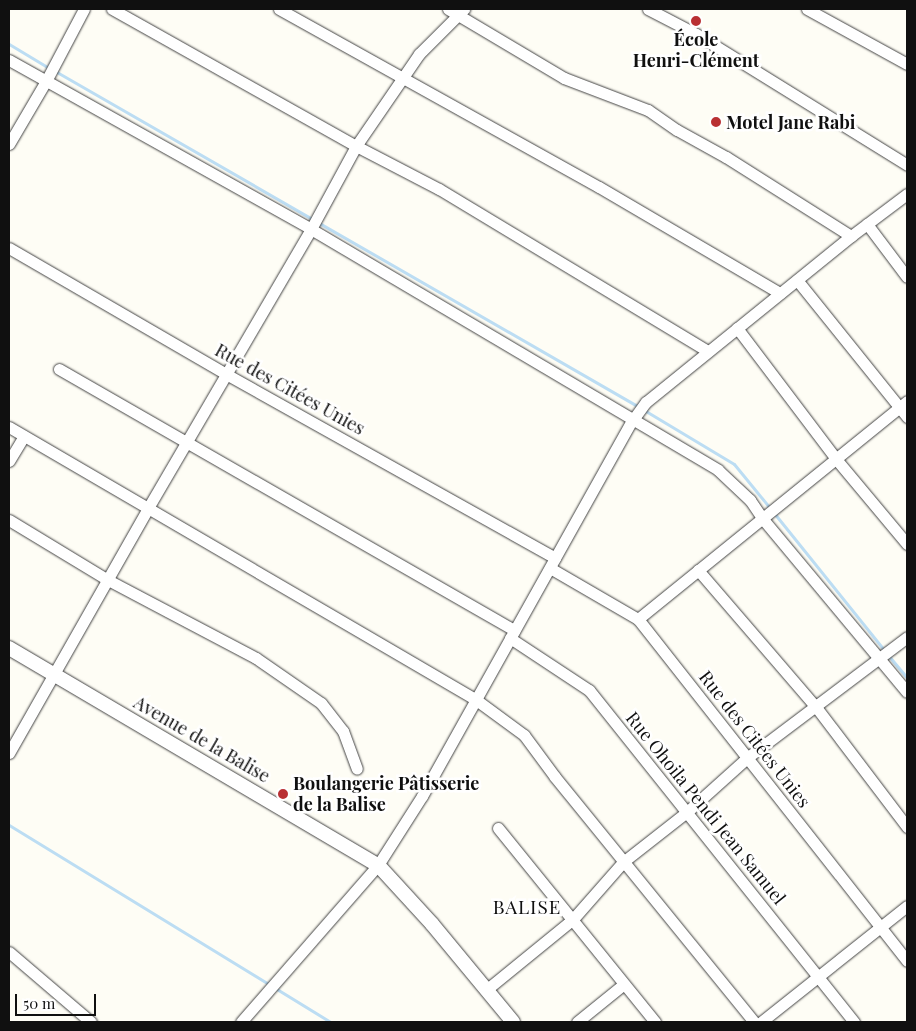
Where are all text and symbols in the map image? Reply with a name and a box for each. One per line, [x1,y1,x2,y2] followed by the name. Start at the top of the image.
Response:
[690,15,702,27] marker: École Henri-Clément
[633,29,759,72] place label: École Henri-Clément
[726,111,855,133] place label: Motel Jane Rabi
[710,116,722,128] marker: Motel Jane Rabi
[211,339,369,439] street label: Rue des Citées Unies
[695,666,815,812] street label: Rue des Citées Unies
[130,691,274,787] street label: Avenue de la Balise
[622,707,790,909] street label: Rue Ohoila Pendi Jean Samuel
[293,773,479,816] place label: Boulangerie Pâtisserie de la Balise
[277,788,289,800] marker: Boulangerie Pâtisserie de la Balise
[492,896,562,918] district label: BALISE
[18,984,99,1016] scale bar
[23,993,55,1013] text: 50 m

